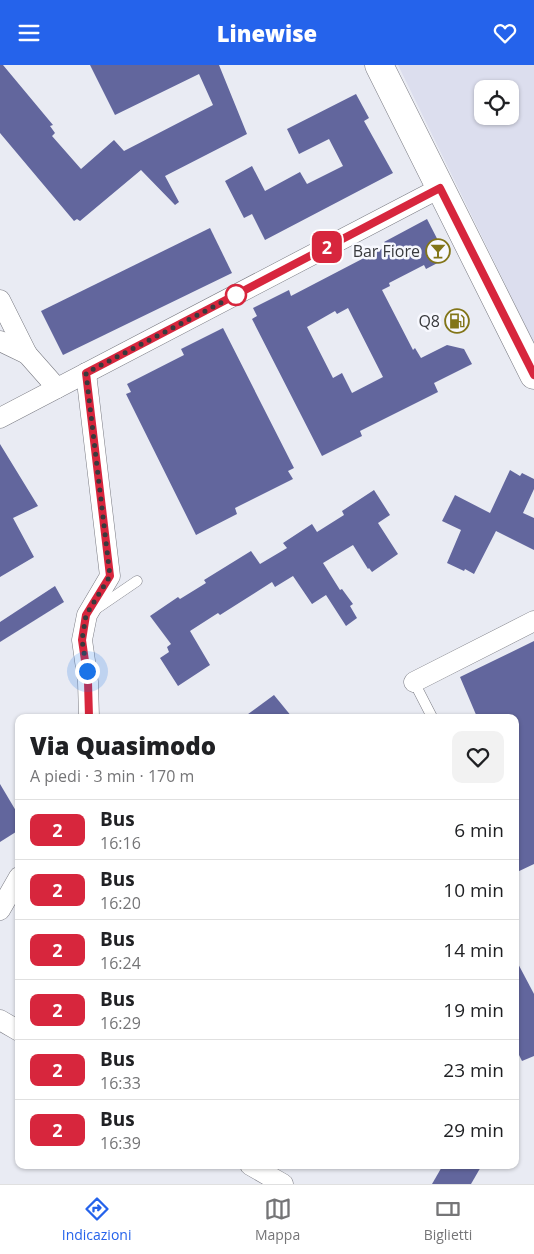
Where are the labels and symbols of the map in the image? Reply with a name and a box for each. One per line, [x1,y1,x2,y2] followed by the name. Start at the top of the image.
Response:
[311,231,343,263] line badge: 2
[425,238,451,264] bar icon: Bar Fiore
[353,240,420,262] place label: Bar Fiore
[225,284,247,306] unlabelled marker
[444,308,470,334] fuel station icon: Q8
[418,310,440,332] place label: Q8
[75,659,100,684] your location

